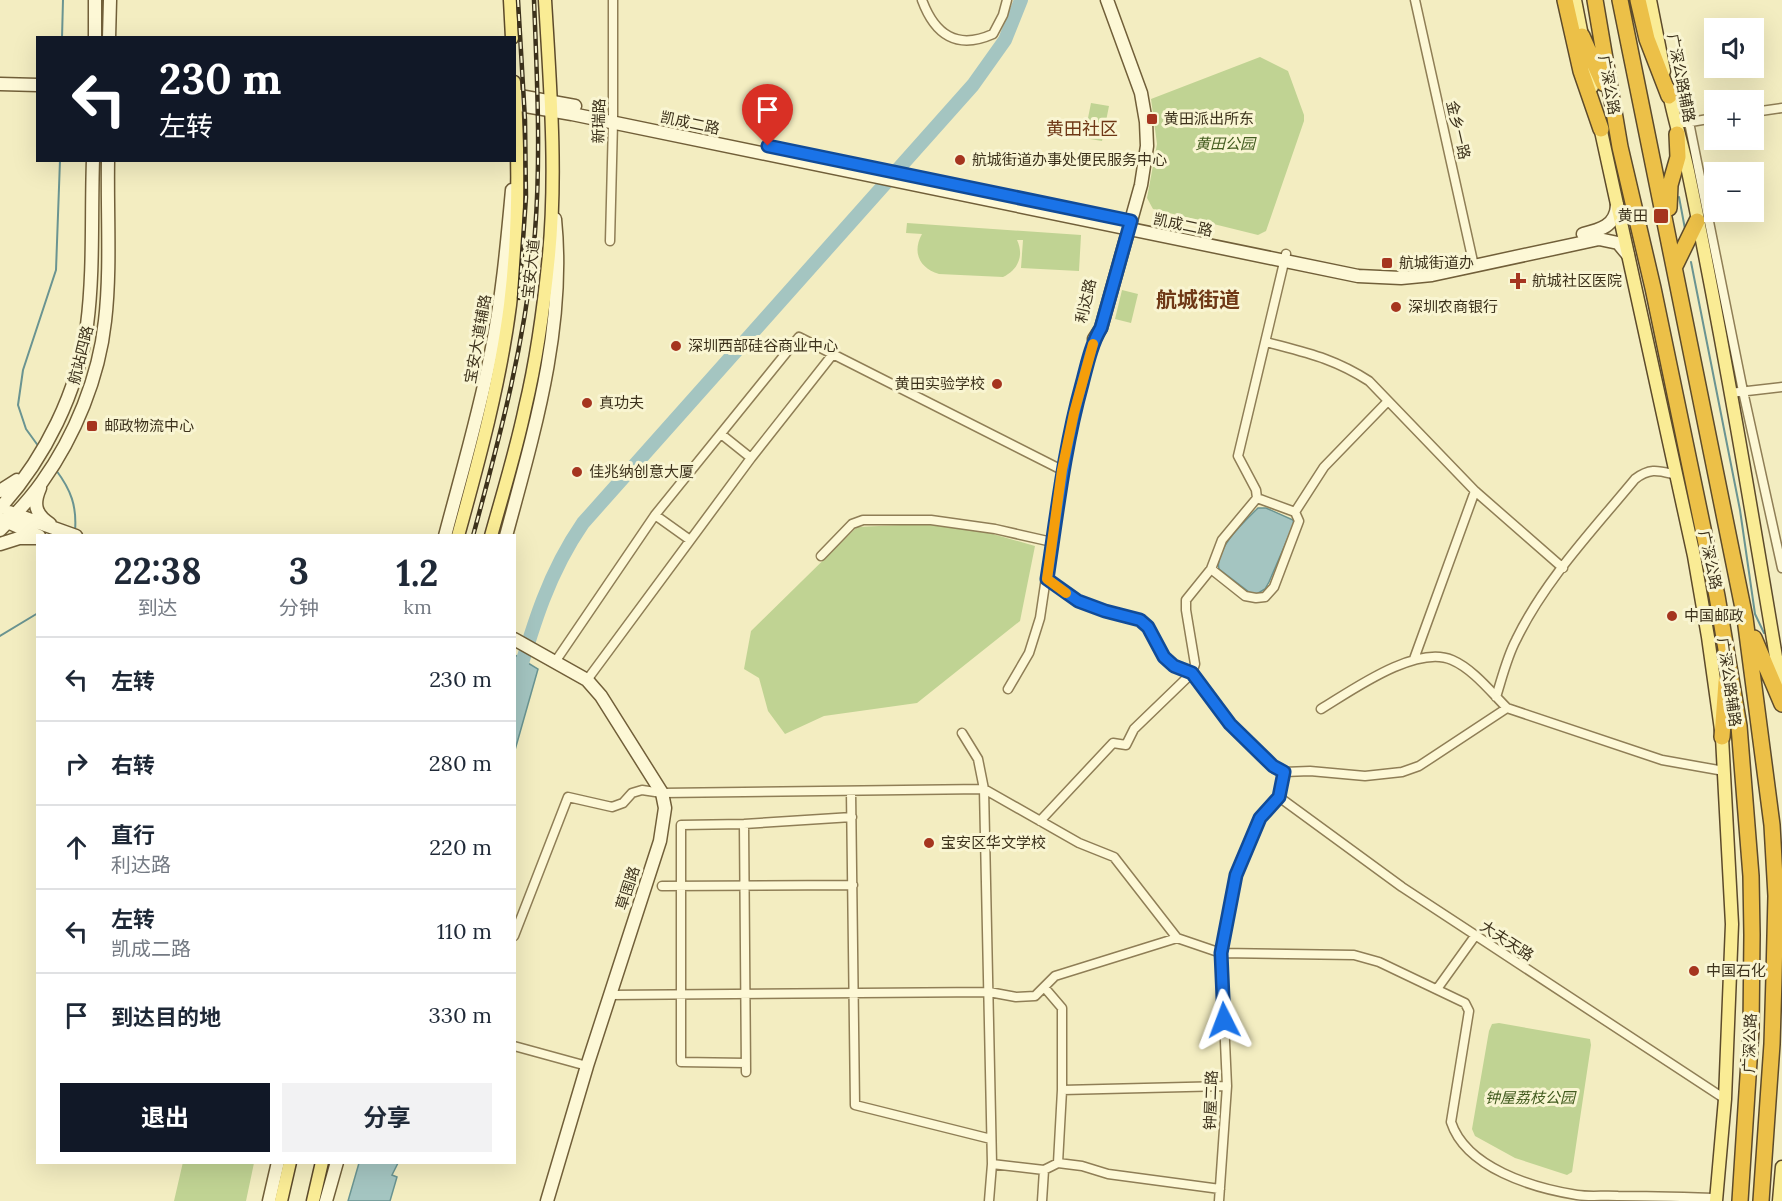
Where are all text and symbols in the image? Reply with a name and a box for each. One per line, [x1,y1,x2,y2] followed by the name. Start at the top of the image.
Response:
[1704,18,1764,222] map controls
[1704,18,1764,78] button: sound
[1664,32,1699,124] street label: 广深公路辅路
[159,52,281,106] text: 230 m
[1595,54,1624,116] street label: 广深公路
[60,60,138,138] icon: left
[742,84,793,146] pin
[1704,90,1764,150] button: +
[751,93,784,126] icon: arrive
[589,98,608,144] street label: 新瑞路
[1442,99,1474,161] street label: 金乡一路
[659,107,721,138] street label: 凯成二路
[159,109,213,143] text: 左转
[1164,109,1254,128] place label: 黄田派出所东
[1145,112,1159,126] marker: 黄田派出所东
[1046,117,1118,140] district label: 黄田社区
[1195,134,1257,153] park label: 黄田公园
[972,150,1167,169] place label: 航城街道办事处便民服务中心
[953,153,967,167] marker: 航城街道办事处便民服务中心
[1704,162,1764,222] button: −
[1618,206,1648,225] place label: 黄田
[1652,207,1670,225] marker: 黄田
[1152,209,1214,240] street label: 凯成二路
[518,238,543,300] street label: 宝安大道
[1399,253,1474,272] place label: 航城街道办
[1380,256,1394,270] marker: 航城街道办
[1532,271,1622,290] place label: 航城社区医院
[1509,272,1527,290] marker: 航城社区医院
[1071,277,1100,325] street label: 利达路
[1156,286,1240,313] district label: 航城街道
[460,293,495,385] street label: 宝安大道辅路
[1408,297,1498,316] place label: 深圳农商银行
[1389,300,1403,314] marker: 深圳农商银行
[64,323,97,386] street label: 航站四路
[688,336,838,355] place label: 深圳西部硅谷商业中心
[669,339,683,353] marker: 深圳西部硅谷商业中心
[895,374,985,393] place label: 黄田实验学校
[990,377,1004,391] marker: 黄田实验学校
[599,393,644,412] place label: 真功夫
[580,396,594,410] marker: 真功夫
[104,416,194,435] place label: 邮政物流中心
[85,419,99,433] marker: 邮政物流中心
[589,462,694,481] place label: 佳兆纳创意大厦
[570,465,584,479] marker: 佳兆纳创意大厦
[1695,529,1726,591] street label: 广深公路
[113,548,202,594] text: 22:38
[289,548,309,594] text: 3
[396,550,439,596] text: 1.2
[403,594,432,619] text: km
[137,595,177,620] text: 到达
[279,595,319,620] text: 分钟
[1684,606,1744,625] place label: 中国邮政
[1665,609,1679,623] marker: 中国邮政
[1714,636,1745,728] street label: 广深公路辅路
[60,663,93,696] icon: left
[429,665,492,693] text: 230 m
[111,667,155,695] text: 左转
[60,747,93,780] icon: right
[429,749,492,777] text: 280 m
[111,751,155,779] text: 右转
[111,821,155,849] text: 直行
[60,831,93,864] icon: ahead
[429,833,492,861] text: 220 m
[941,833,1046,852] place label: 宝安区华文学校
[922,836,936,850] marker: 宝安区华文学校
[111,852,171,877] text: 利达路
[612,864,644,912] street label: 草围路
[111,905,155,933] text: 左转
[60,915,93,948] icon: left
[1477,916,1538,965] street label: 大夫天路
[437,917,492,945] text: 110 m
[111,936,191,961] text: 凯成二路
[1706,961,1766,980] place label: 中国石化
[1687,964,1701,978] marker: 中国石化
[1192,988,1256,1052] position arrow
[60,999,93,1032] icon: arrive
[428,1001,492,1029] text: 330 m
[111,1003,221,1031] text: 到达目的地
[1739,1013,1760,1073] street label: 广深公路
[1200,1070,1221,1130] street label: 钟屋二路
[60,1083,270,1152] button: 退出
[282,1083,492,1152] button: 分享
[1485,1088,1577,1107] park label: 钟屋荔枝公园

